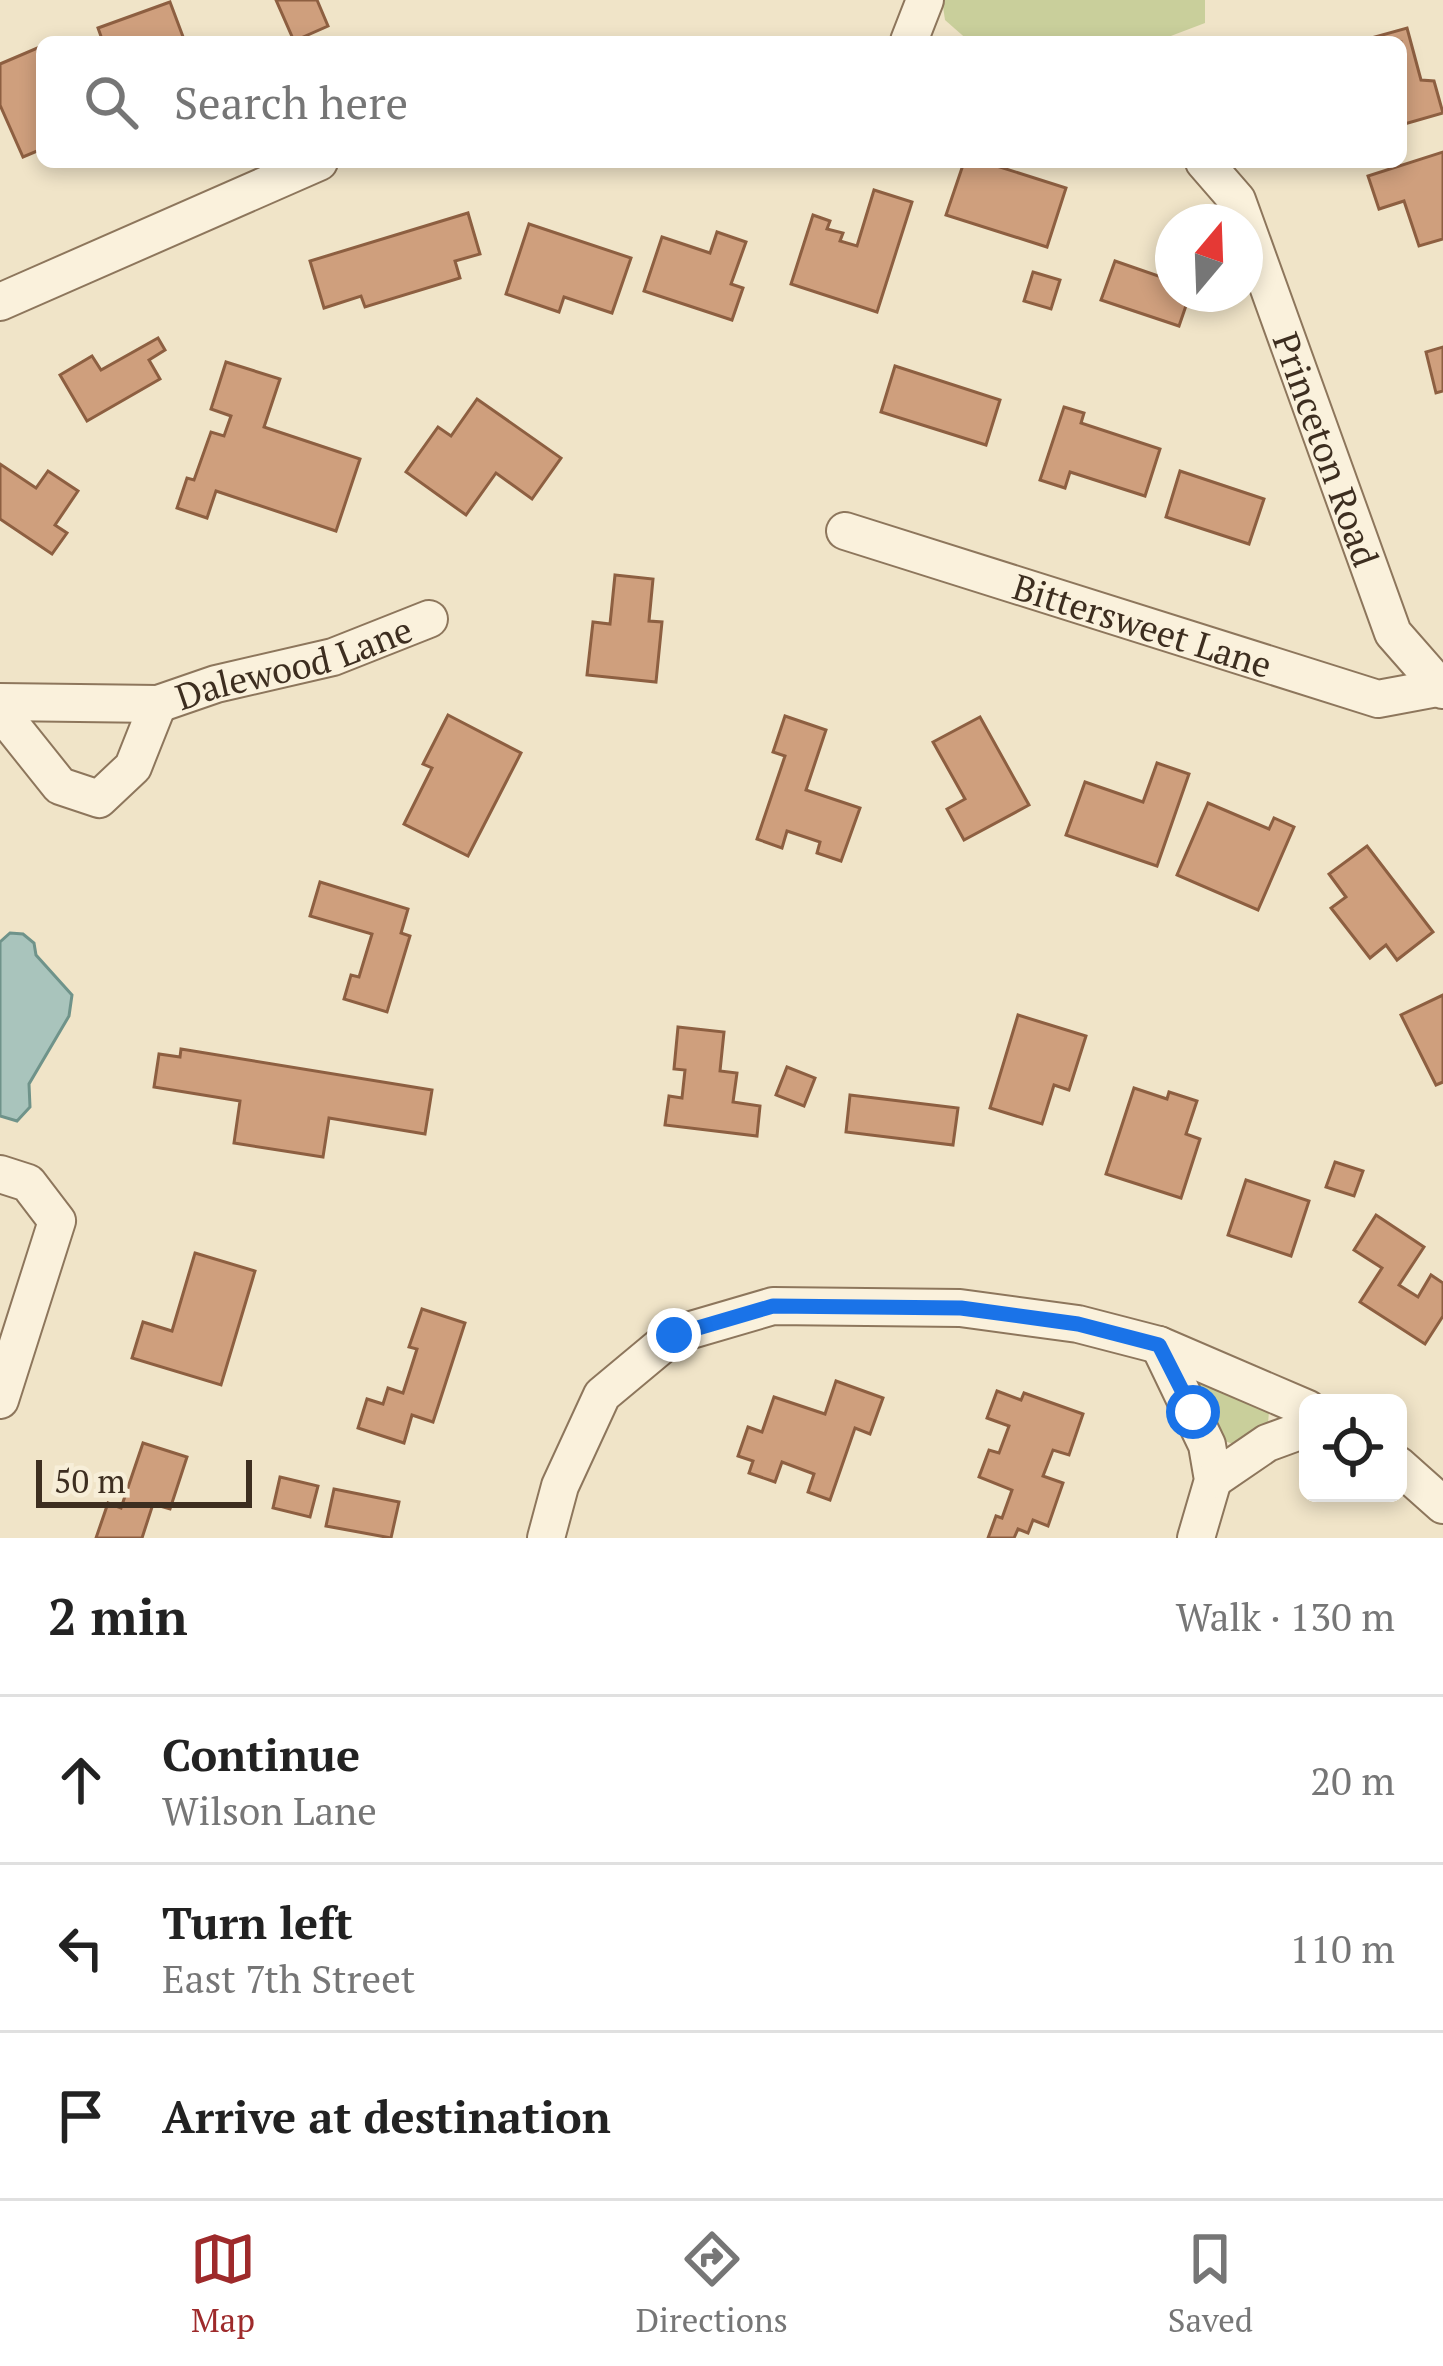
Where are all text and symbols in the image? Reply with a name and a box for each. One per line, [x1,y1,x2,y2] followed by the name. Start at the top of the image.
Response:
[36,36,1407,168] search box
[78,69,144,135] icon: search
[174,72,408,132] text: Search here
[1155,204,1263,312] north arrow
[1263,326,1390,572] street label: Princeton Road
[1007,562,1278,688] street label: Bittersweet Lane
[169,605,419,720] street label: Dalewood Lane
[647,1308,701,1362] route end
[1166,1385,1220,1439] route start
[1299,1394,1407,1502] map controls
[1299,1394,1407,1502] button: locate
[36,1454,252,1507] scale bar
[54,1459,126,1502] text: 50 m
[48,1582,188,1650] text: 2 min
[1176,1590,1395,1642] text: Walk · 130 m
[162,1724,360,1784] text: Continue
[48,1747,114,1813] icon: ahead
[1310,1754,1395,1806] text: 20 m
[162,1784,377,1836] text: Wilson Lane
[162,1892,353,1952] text: Turn left
[48,1915,114,1981] icon: left
[1290,1922,1395,1974] text: 110 m
[162,1952,415,2004] text: East 7th Street
[48,2083,114,2149] icon: arrive
[162,2086,611,2146] text: Arrive at destination
[190,2226,256,2341] tab: Map
[636,2226,788,2341] tab: Directions
[1168,2226,1253,2341] tab: Saved

